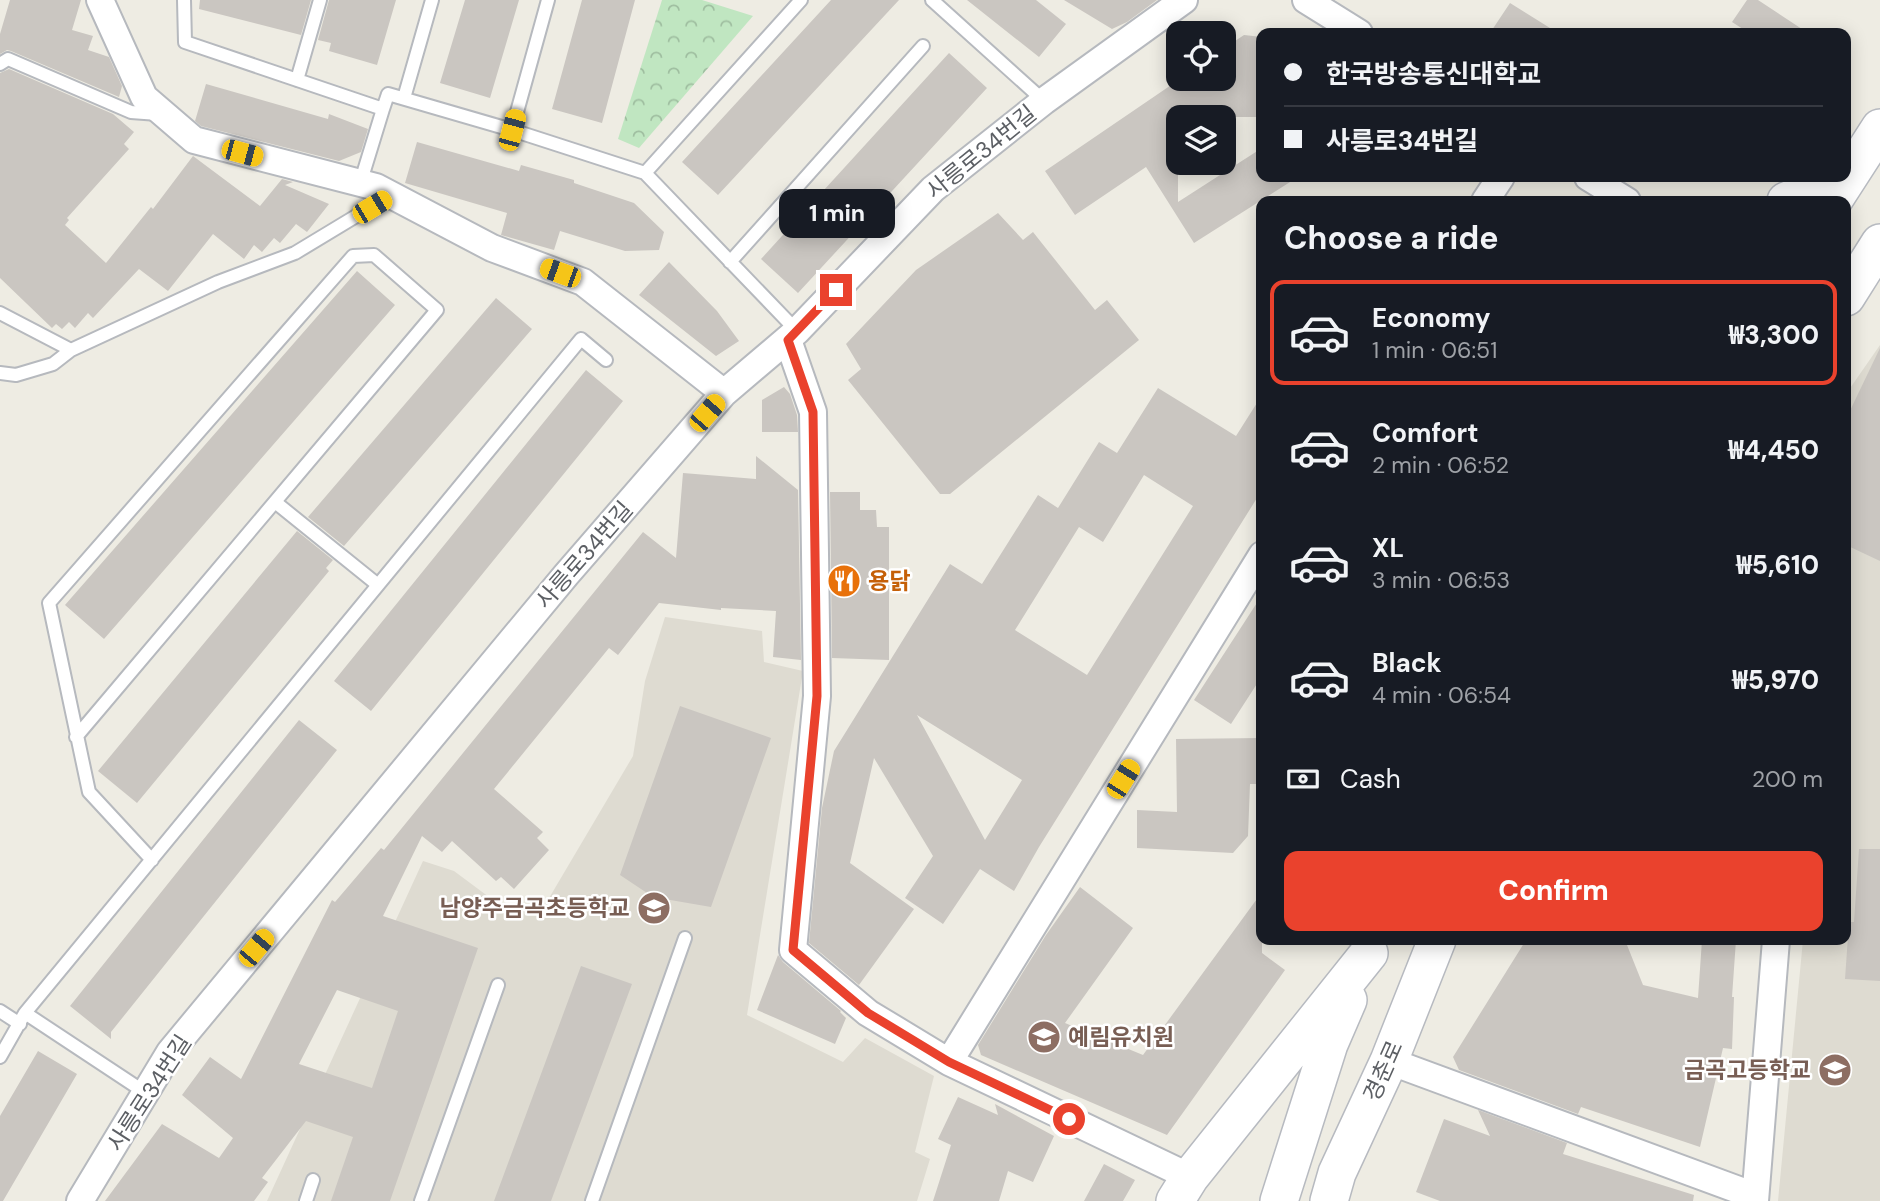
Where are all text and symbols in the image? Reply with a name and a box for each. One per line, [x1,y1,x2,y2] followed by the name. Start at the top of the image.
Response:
[1166,21,1236,175] map controls
[1166,21,1236,91] button: locate
[1326,57,1541,91] text: 한국방송통신대학교
[920,98,1042,206] street label: 사릉로34번길
[1166,105,1236,175] button: layers
[497,107,528,153] car
[1326,124,1478,158] text: 사릉로34번길
[219,137,266,169] car
[349,187,396,227] car
[778,188,894,238] callout: 1 min
[809,198,865,228] text: 1 min
[1284,217,1499,259] text: Choose a ride
[537,256,584,290] car
[820,274,852,306] route end
[1288,301,1351,364] icon: car
[1372,301,1490,335] text: Economy
[1729,318,1819,352] text: ₩3,300
[1372,335,1497,365] text: 1 min · 06:51
[686,390,729,436] car
[1288,416,1351,479] icon: car
[1372,416,1478,450] text: Comfort
[1728,433,1819,467] text: ₩4,450
[1372,450,1509,480] text: 2 min · 06:52
[529,495,639,615] street label: 사릉로34번길
[1288,531,1351,594] icon: car
[1372,531,1404,565] text: XL
[1736,548,1819,582] text: ₩5,610
[825,562,863,600] restaurant icon: 용닭
[1372,565,1510,595] text: 3 min · 06:53
[868,566,910,596] place label: 용닭
[1288,646,1351,709] icon: car
[1372,646,1442,680] text: Black
[1732,663,1819,697] text: ₩5,970
[1372,680,1511,710] text: 4 min · 06:54
[1103,756,1144,802] car
[1284,760,1322,798] icon: cash
[1340,762,1401,796] text: Cash
[1752,764,1823,794] text: 200 m
[1284,851,1823,931] button: Confirm
[635,889,673,927] school or university icon: 남양주금곡초등학교
[440,893,630,923] place label: 남양주금곡초등학교
[235,925,278,971] car
[1025,1018,1063,1056] school or university icon: 예림유치원
[1068,1022,1174,1052] place label: 예림유치원
[100,1029,198,1157] street label: 사릉로34번길
[1356,1036,1410,1106] street label: 경춘로
[1816,1051,1854,1089] school or university icon: 금곡고등학교
[1684,1055,1811,1085] place label: 금곡고등학교
[1053,1103,1085,1135] route start

